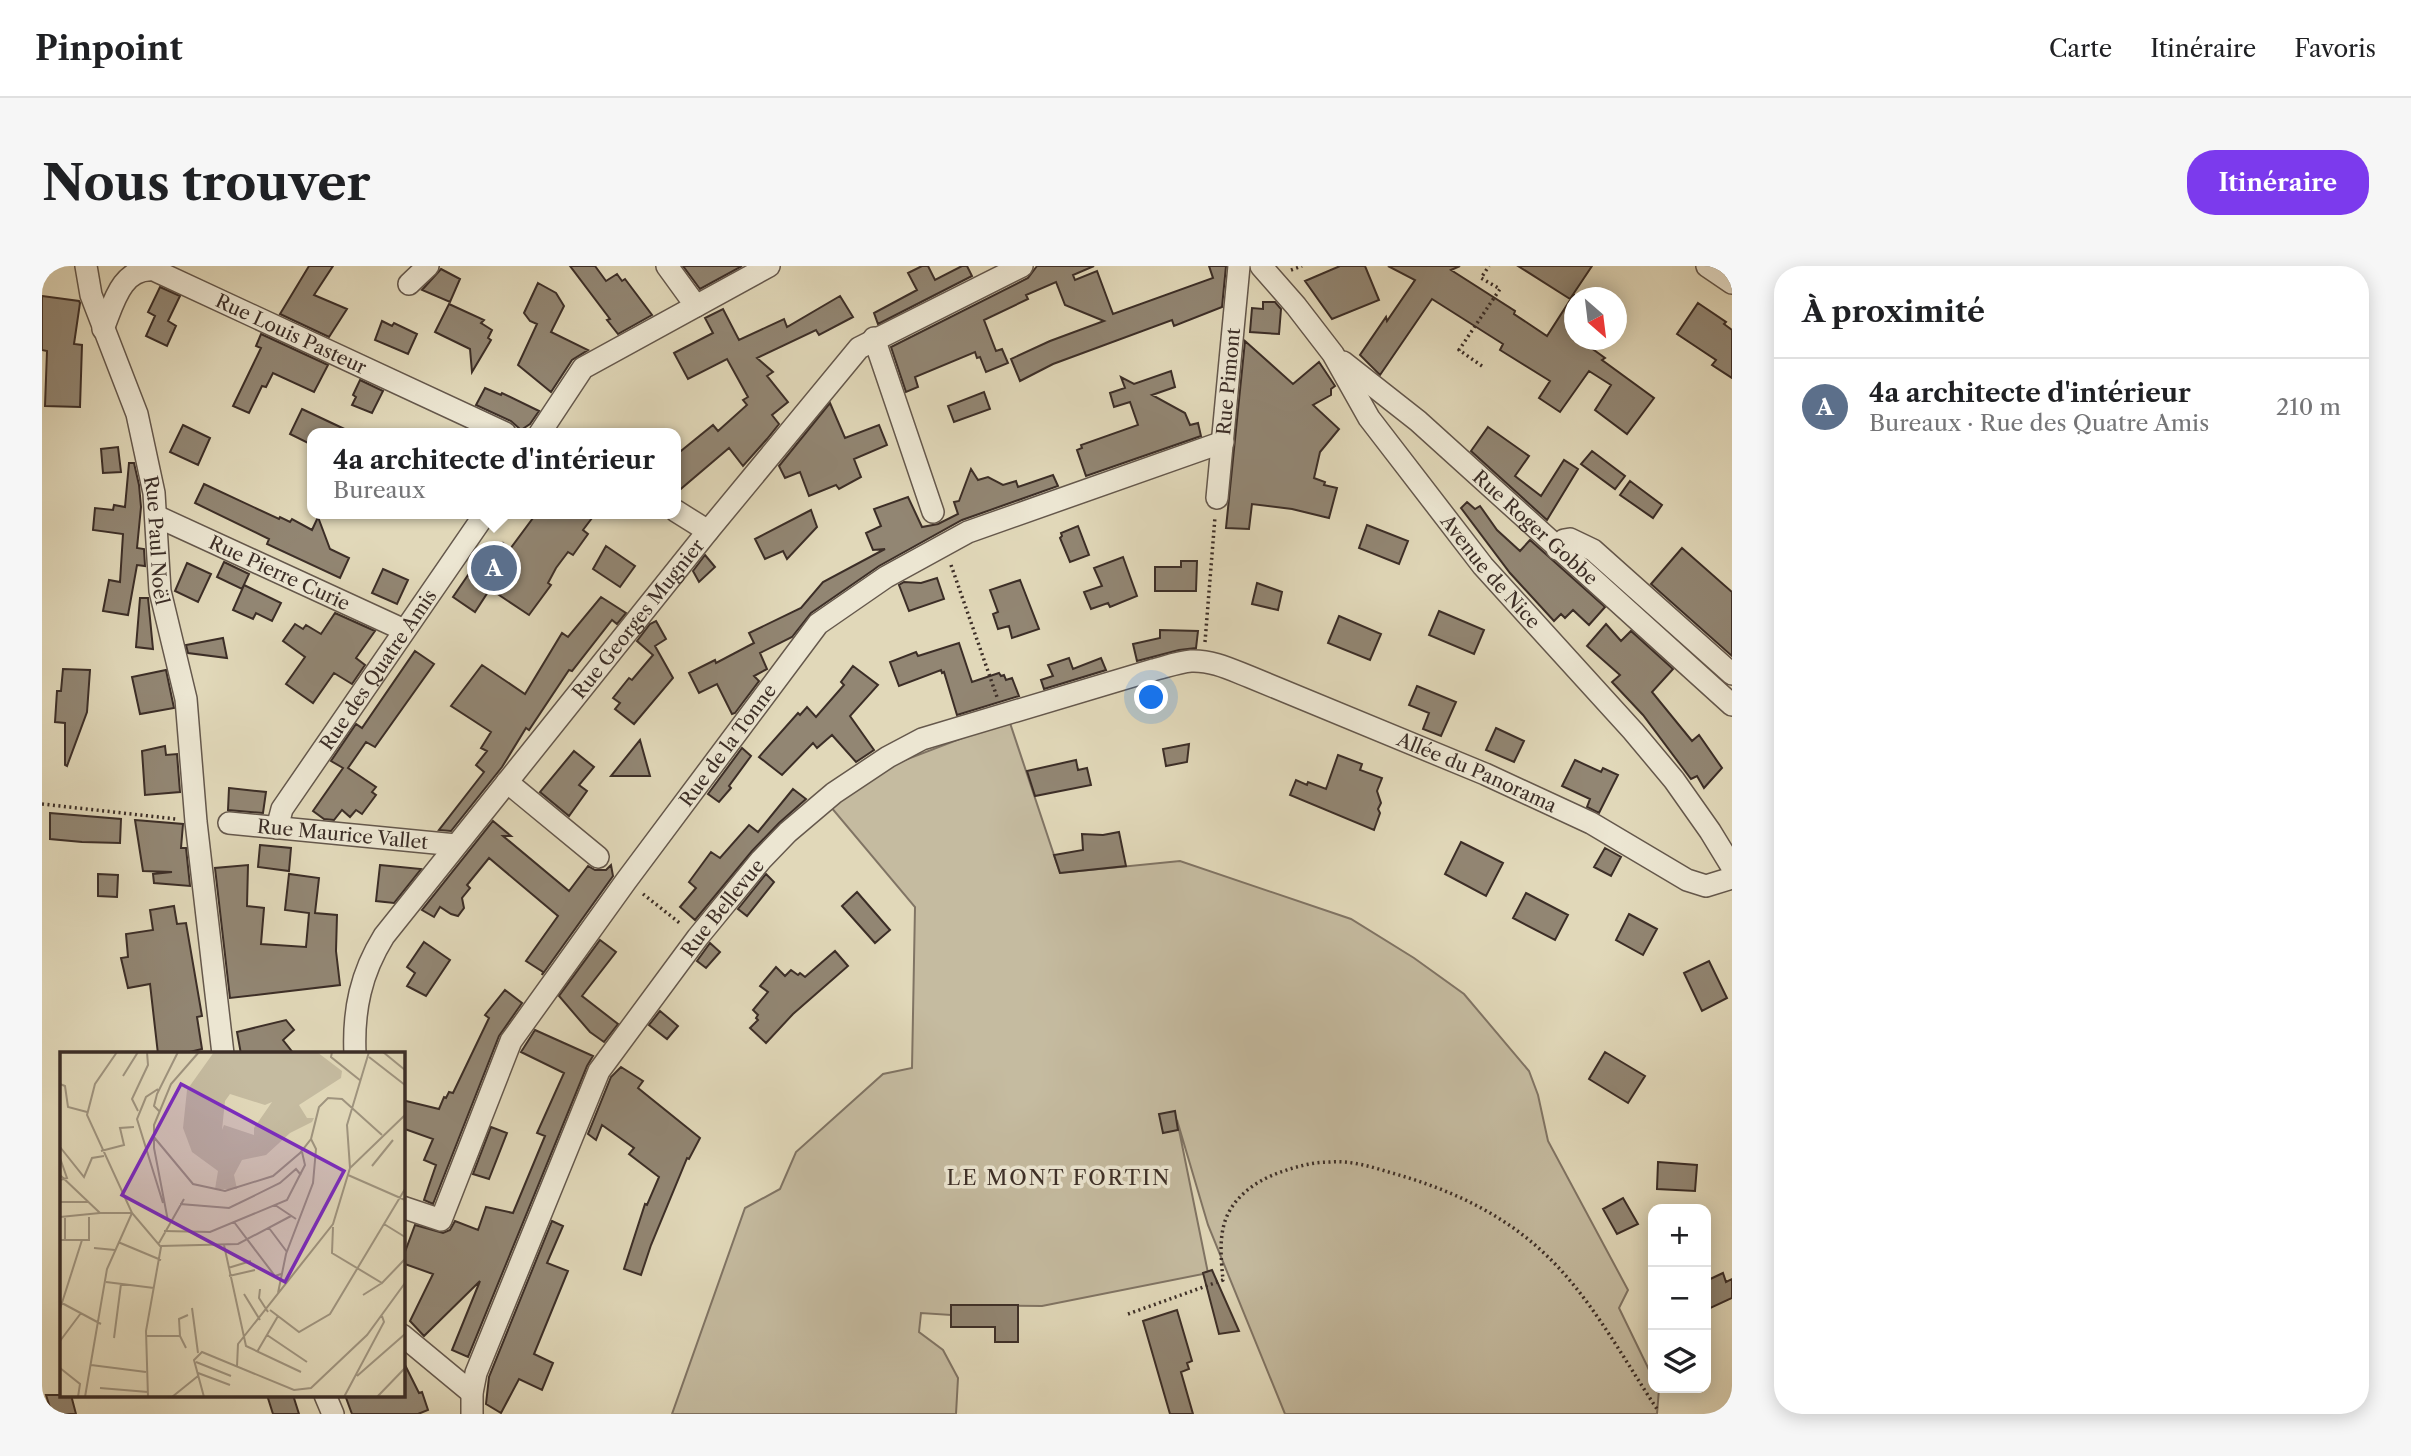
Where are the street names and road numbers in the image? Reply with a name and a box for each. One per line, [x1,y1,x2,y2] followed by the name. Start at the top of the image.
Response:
[212,289,370,379] street label: Rue Louis Pasteur
[1212,327,1245,436] street label: Rue Pimont
[1468,465,1603,590] street label: Rue Roger Gobbe
[139,474,174,607] street label: Rue Paul Noël
[1435,509,1545,633] street label: Avenue de Nice
[205,531,354,616] street label: Rue Pierre Curie
[568,534,709,703] street label: Rue Georges Mugnier
[315,585,442,754] street label: Rue des Quatre Amis
[675,680,781,811] street label: Rue de la Tonne
[1393,728,1560,817] street label: Allée du Panorama
[256,815,429,854] street label: Rue Maurice Vallet
[676,854,769,962] street label: Rue Bellevue

